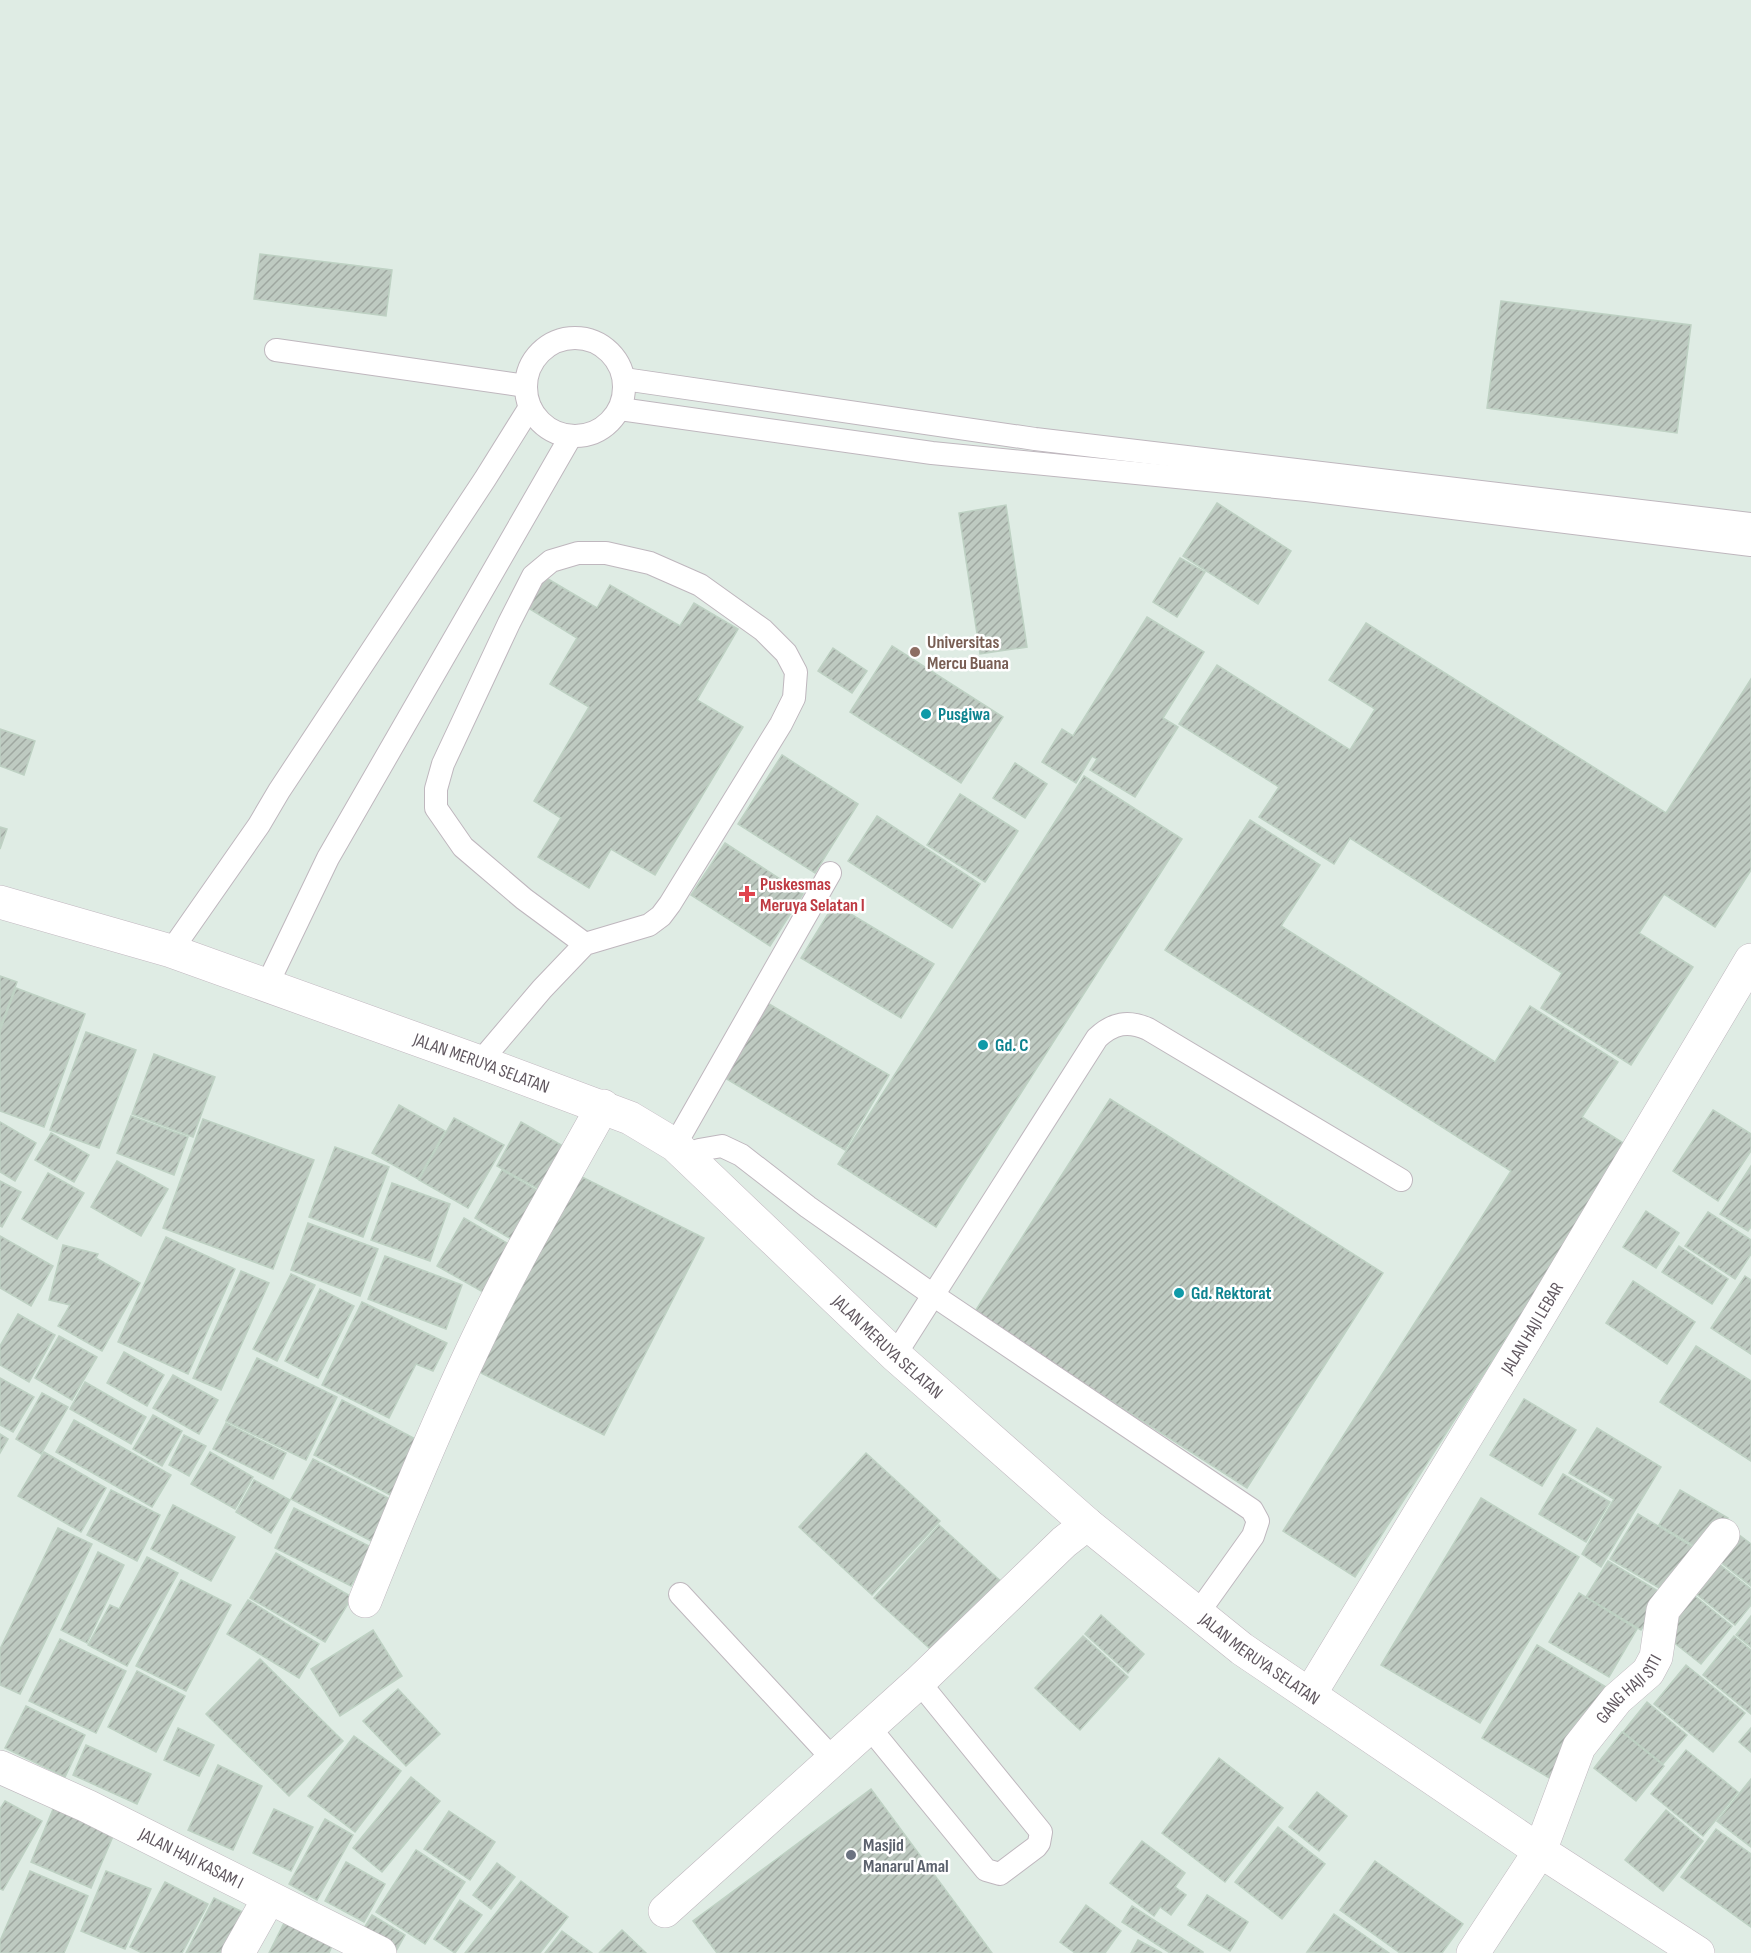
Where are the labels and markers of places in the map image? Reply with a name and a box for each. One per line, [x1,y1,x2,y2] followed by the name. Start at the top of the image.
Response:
[927,632,1009,674] place label: Universitas Mercu Buana
[908,645,922,659] marker: Universitas Mercu Buana
[938,704,990,725] place label: Pusgiwa
[919,707,933,721] marker: Pusgiwa
[760,874,865,916] place label: Puskesmas Meruya Selatan I
[738,885,756,903] marker: Puskesmas Meruya Selatan I
[995,1035,1028,1056] place label: Gd. C
[976,1038,990,1052] marker: Gd. C
[1191,1283,1272,1304] place label: Gd. Rektorat
[1172,1286,1186,1300] marker: Gd. Rektorat
[863,1835,949,1877] place label: Masjid Manarul Amal
[844,1848,858,1862] marker: Masjid Manarul Amal

